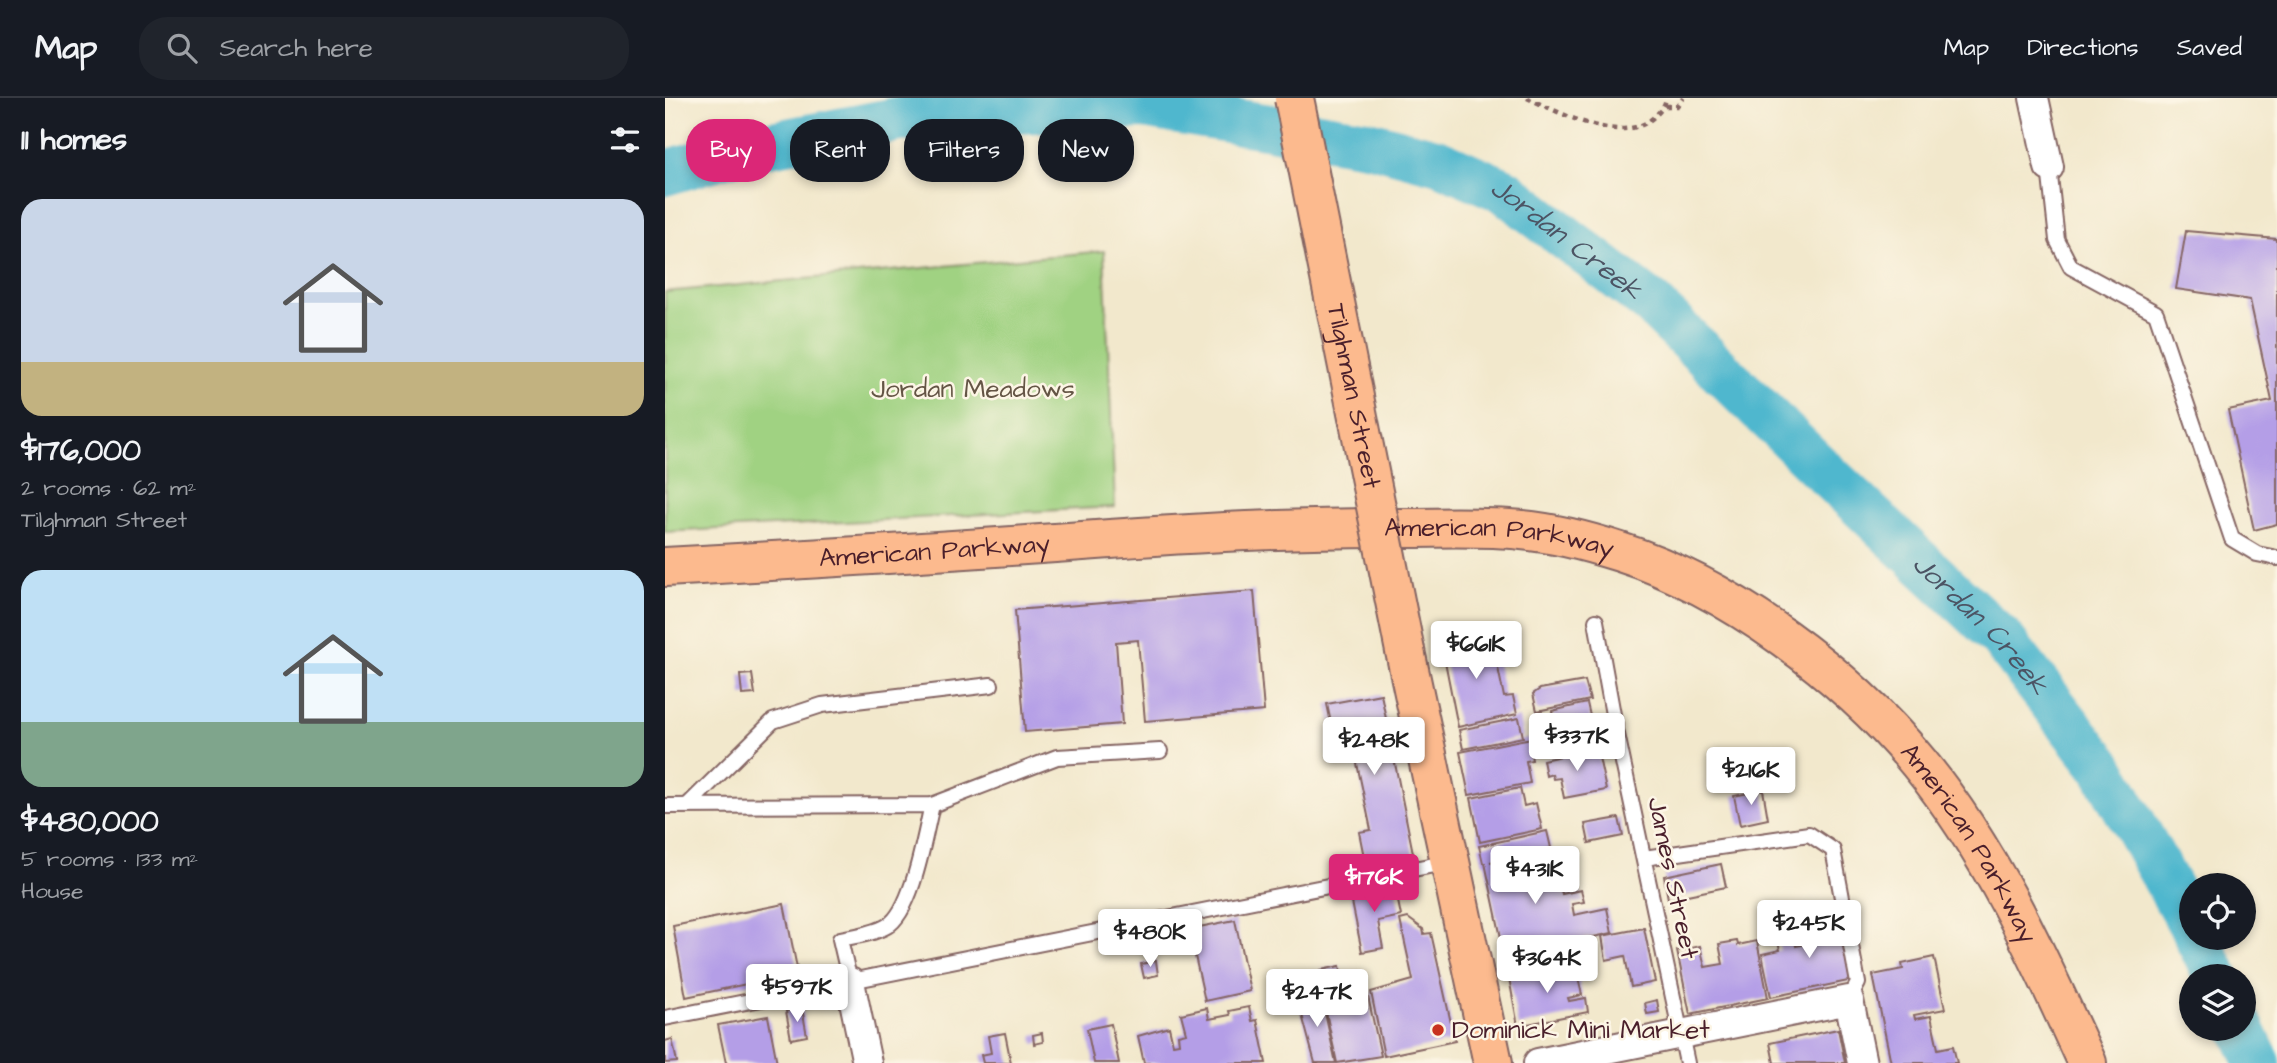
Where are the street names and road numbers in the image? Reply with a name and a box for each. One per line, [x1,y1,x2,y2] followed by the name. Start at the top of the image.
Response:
[1318,301,1390,492] street label: Tilghman Street
[1384,509,1618,569] street label: American Parkway
[818,525,1051,576] street label: American Parkway
[1892,735,2046,950] street label: American Parkway
[1638,794,1708,963] street label: James Street

